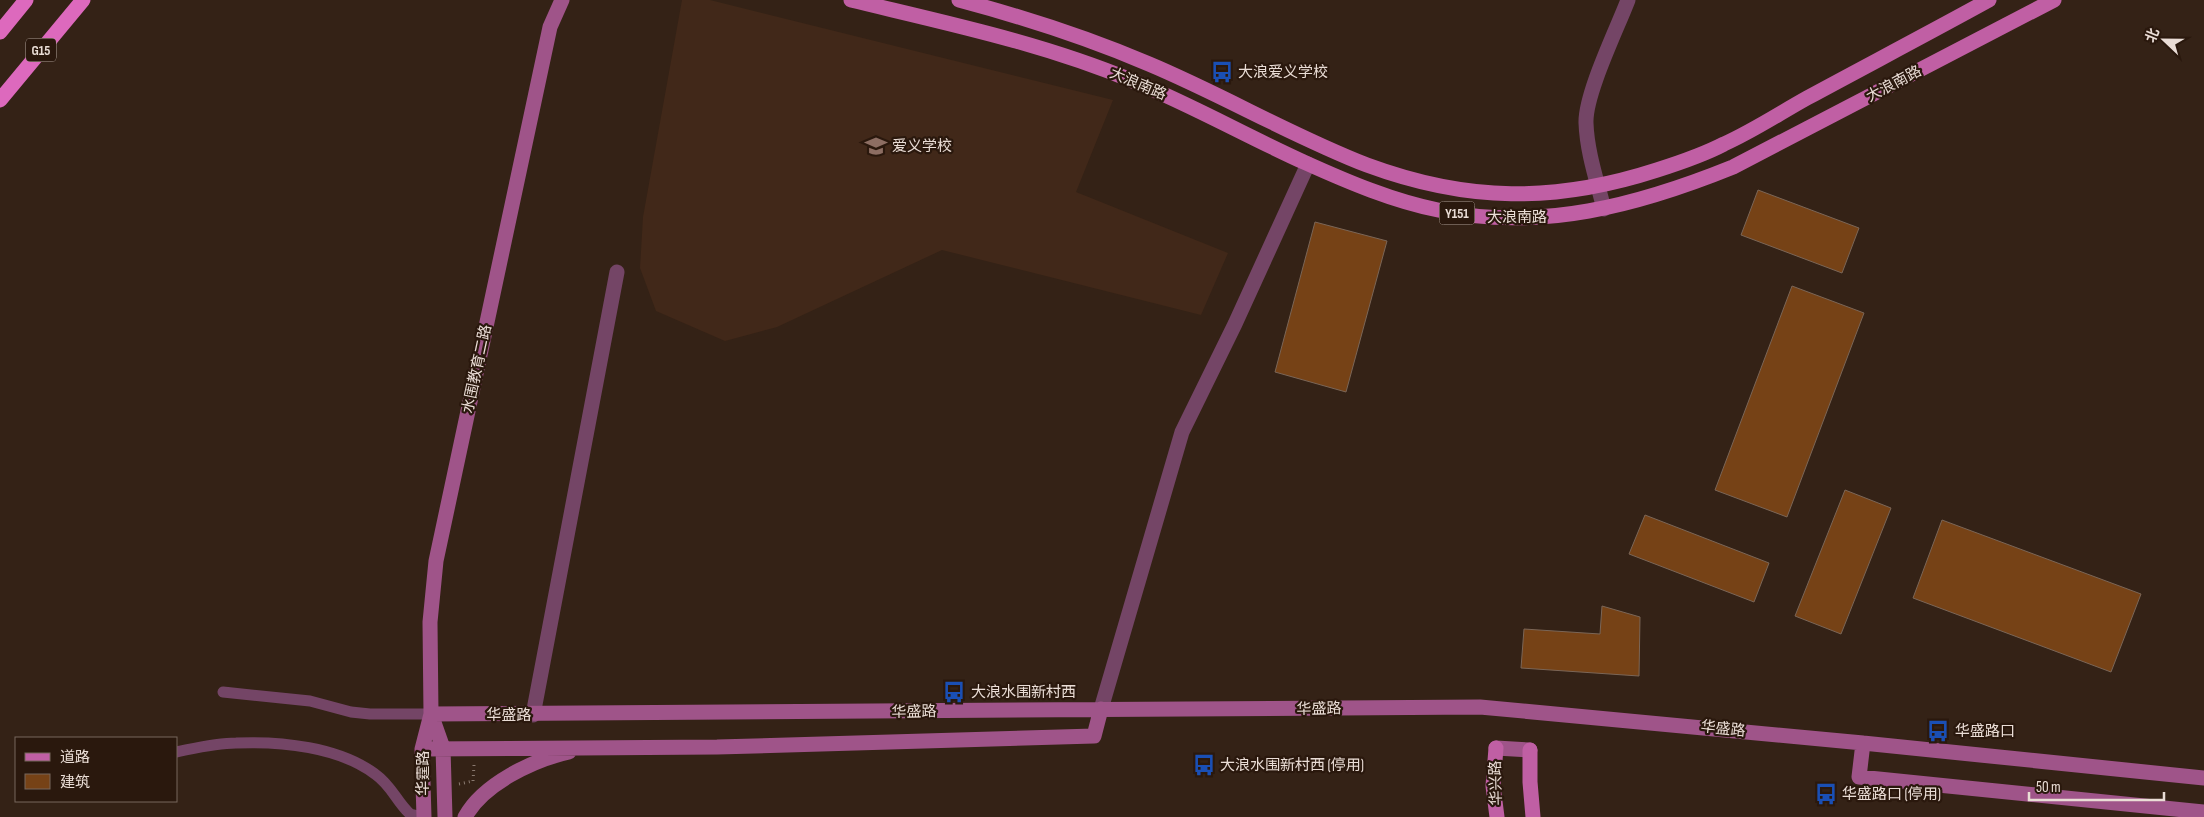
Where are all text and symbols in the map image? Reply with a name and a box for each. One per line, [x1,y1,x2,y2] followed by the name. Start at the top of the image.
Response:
[2139,15,2189,65] north arrow
[2142,26,2163,45] text: 北
[26,38,56,62] road number: G15
[1209,59,1235,85] bus stop icon: 大浪爱义学校
[1863,62,1925,106] street label: 大浪南路
[1238,63,1328,82] place label: 大浪爱义学校
[1107,64,1169,104] street label: 大浪南路
[863,133,889,159] school or university icon: 爱义学校
[892,137,952,156] place label: 爱义学校
[1440,202,1474,224] road number: Y151
[1487,208,1547,227] street label: 大浪南路
[458,323,496,415] street label: 水围教育二路
[941,679,967,705] bus stop icon: 大浪水围新村西
[971,683,1076,702] place label: 大浪水围新村西
[1296,699,1342,719] street label: 华盛路
[891,702,937,722] street label: 华盛路
[486,706,532,725] street label: 华盛路
[1700,717,1746,741] street label: 华盛路
[1925,718,1951,744] bus stop icon: 华盛路口
[1955,722,2015,741] place label: 华盛路口
[15,737,178,802] legend
[60,748,90,767] text: 道路
[414,750,433,796] street label: 华霆路
[1191,752,1217,778] bus stop icon: 大浪水围新村西 (停用)
[1220,756,1364,775] place label: 大浪水围新村西 (停用)
[1486,760,1506,806] street label: 华兴路
[2029,770,2164,802] scale bar
[60,773,90,792] text: 建筑
[2036,778,2061,797] text: 50 m
[1813,781,1839,807] bus stop icon: 华盛路口 (停用)
[1842,785,1941,804] place label: 华盛路口 (停用)

